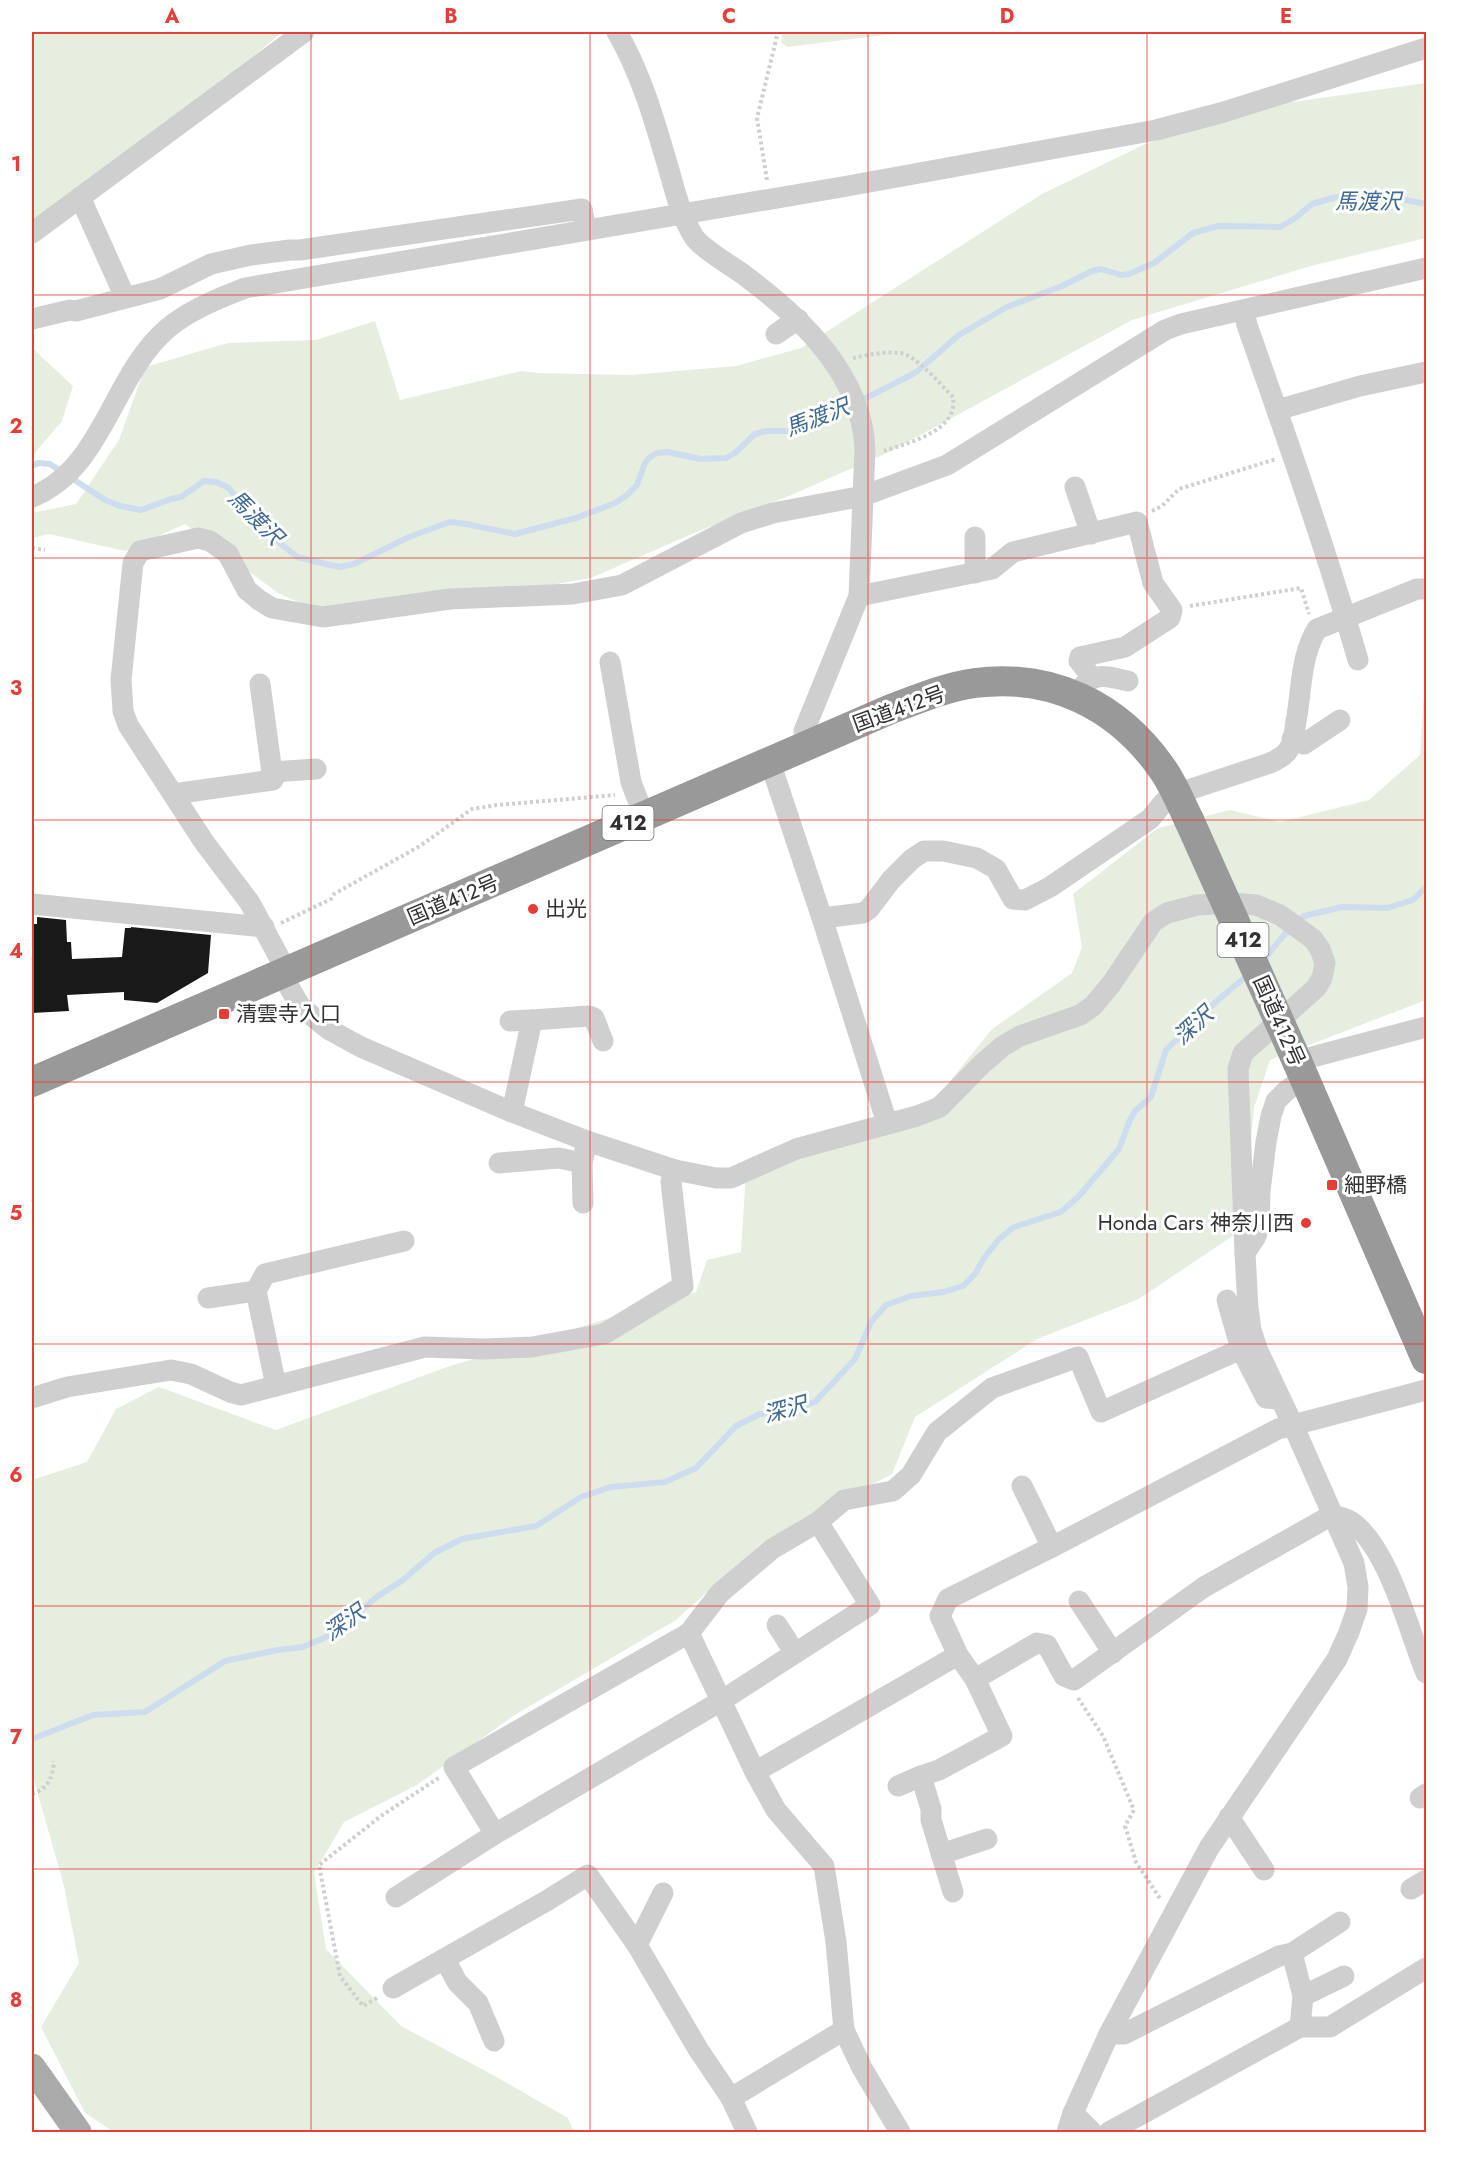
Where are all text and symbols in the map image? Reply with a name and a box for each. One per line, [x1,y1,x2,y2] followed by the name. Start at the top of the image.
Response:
[164,2,180,31] text: A
[444,2,458,31] text: B
[722,2,736,31] text: C
[1000,2,1014,31] text: D
[1280,2,1292,31] text: E
[11,150,21,179] text: 1
[1335,185,1404,217] water label: 馬渡沢
[780,389,856,444] water label: 馬渡沢
[9,412,23,441] text: 2
[221,482,293,554] water label: 馬渡沢
[10,674,22,703] text: 3
[848,678,950,740] street label: 国道412号
[602,806,654,840] road number: 412
[403,867,503,933] street label: 国道412号
[545,894,587,924] place label: 出光
[526,902,540,916] marker: 出光
[1218,923,1268,957] road number: 412
[9,937,23,966] text: 4
[1246,971,1312,1071] street label: 国道412号
[1166,996,1222,1052] water label: 深沢
[236,999,341,1029] place label: 清雲寺入口
[217,1007,231,1021] marker: 清雲寺入口
[1344,1170,1407,1200] place label: 細野橋
[1325,1178,1339,1192] marker: 細野橋
[10,1199,23,1228] text: 5
[1098,1208,1294,1238] place label: Honda Cars 神奈川西
[1299,1216,1313,1230] marker: Honda Cars 神奈川西
[760,1387,813,1430] water label: 深沢
[9,1461,23,1490] text: 6
[317,1595,374,1648] water label: 深沢
[10,1723,23,1752] text: 7
[10,1986,22,2015] text: 8

